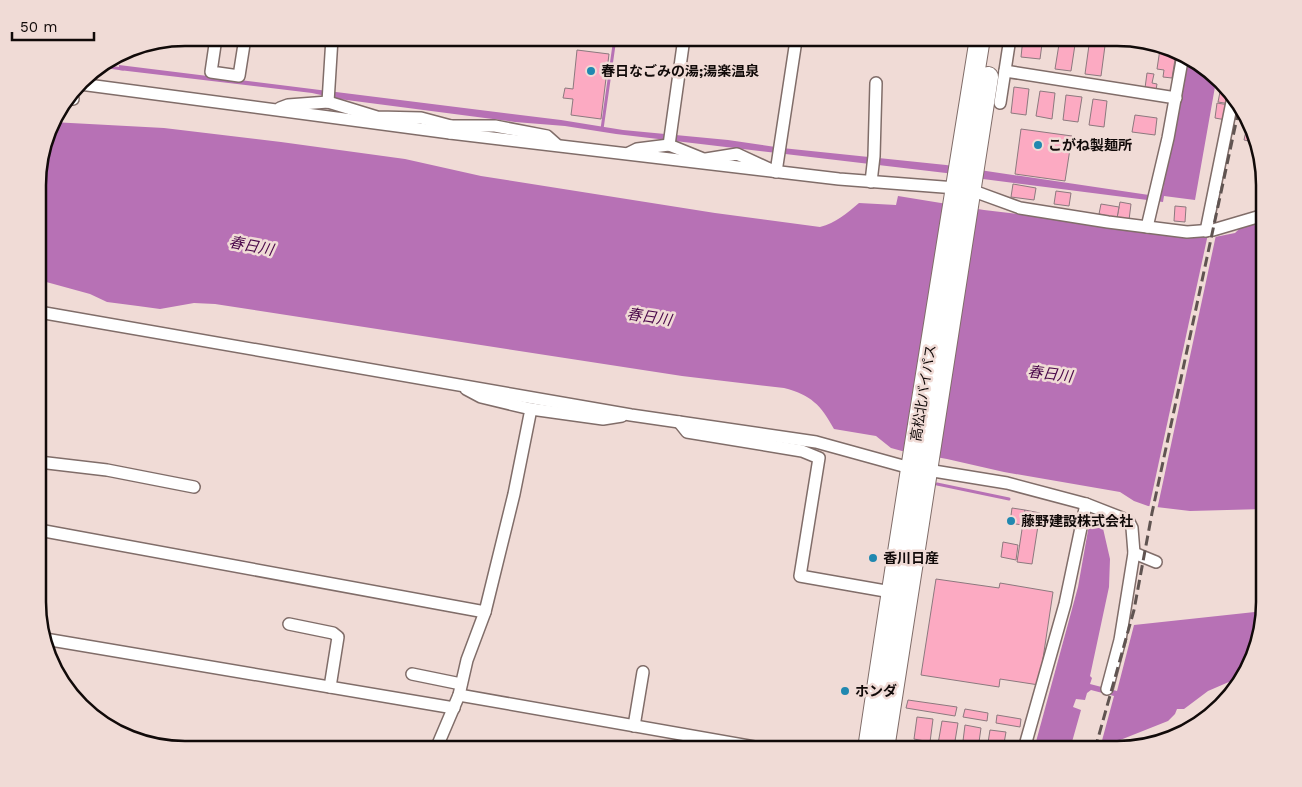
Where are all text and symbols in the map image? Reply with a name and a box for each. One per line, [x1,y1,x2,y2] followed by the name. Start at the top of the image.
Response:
[12,10,95,42] scale bar
[20,18,57,36] text: 50 m
[601,63,759,79] place label: 春日なごみの湯;湯楽温泉
[585,65,597,77] marker: 春日なごみの湯;湯楽温泉
[1048,137,1132,153] place label: こがね製麺所
[1032,139,1044,151] marker: こがね製麺所
[227,233,277,260] water label: 春日川
[625,305,675,330] water label: 春日川
[907,343,939,443] street label: 高松北バイパス
[1027,362,1075,386] water label: 春日川
[1021,513,1133,529] place label: 藤野建設株式会社
[1005,515,1017,527] marker: 藤野建設株式会社
[883,550,939,566] place label: 香川日産
[867,552,879,564] marker: 香川日産
[855,683,897,699] place label: ホンダ
[839,685,851,697] marker: ホンダ

